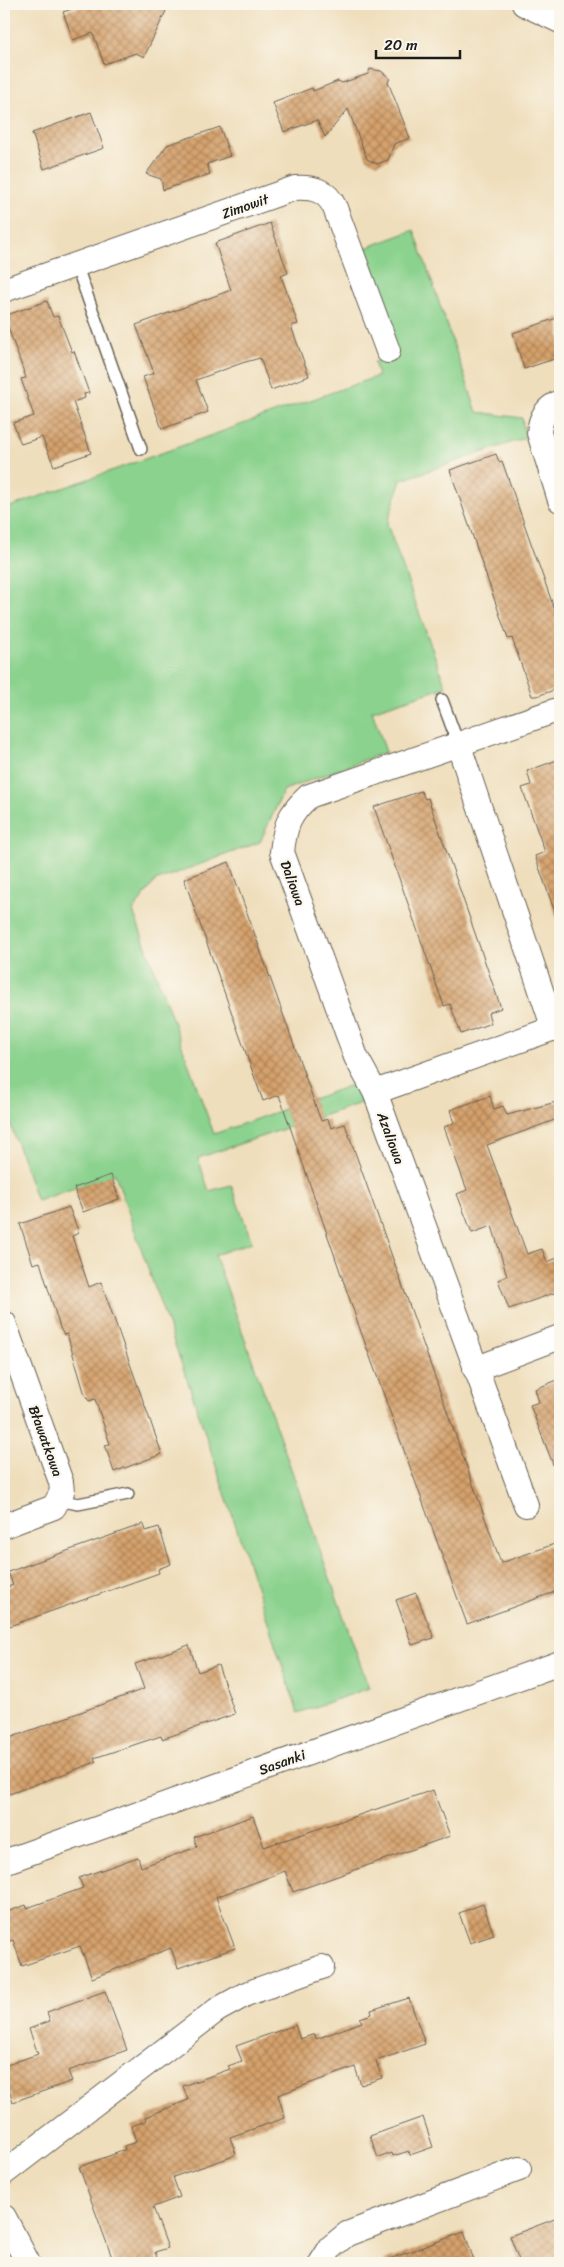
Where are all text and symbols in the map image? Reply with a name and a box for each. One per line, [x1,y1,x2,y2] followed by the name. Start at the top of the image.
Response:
[376,28,460,60] scale bar
[384,32,418,58] text: 20 m
[218,186,273,226] street label: Zimowit
[273,857,312,909] street label: Daliowa
[369,1107,412,1168] street label: Azaliowa
[21,1402,70,1480] street label: Bławatkowa
[255,1742,310,1782] street label: Sasanki

